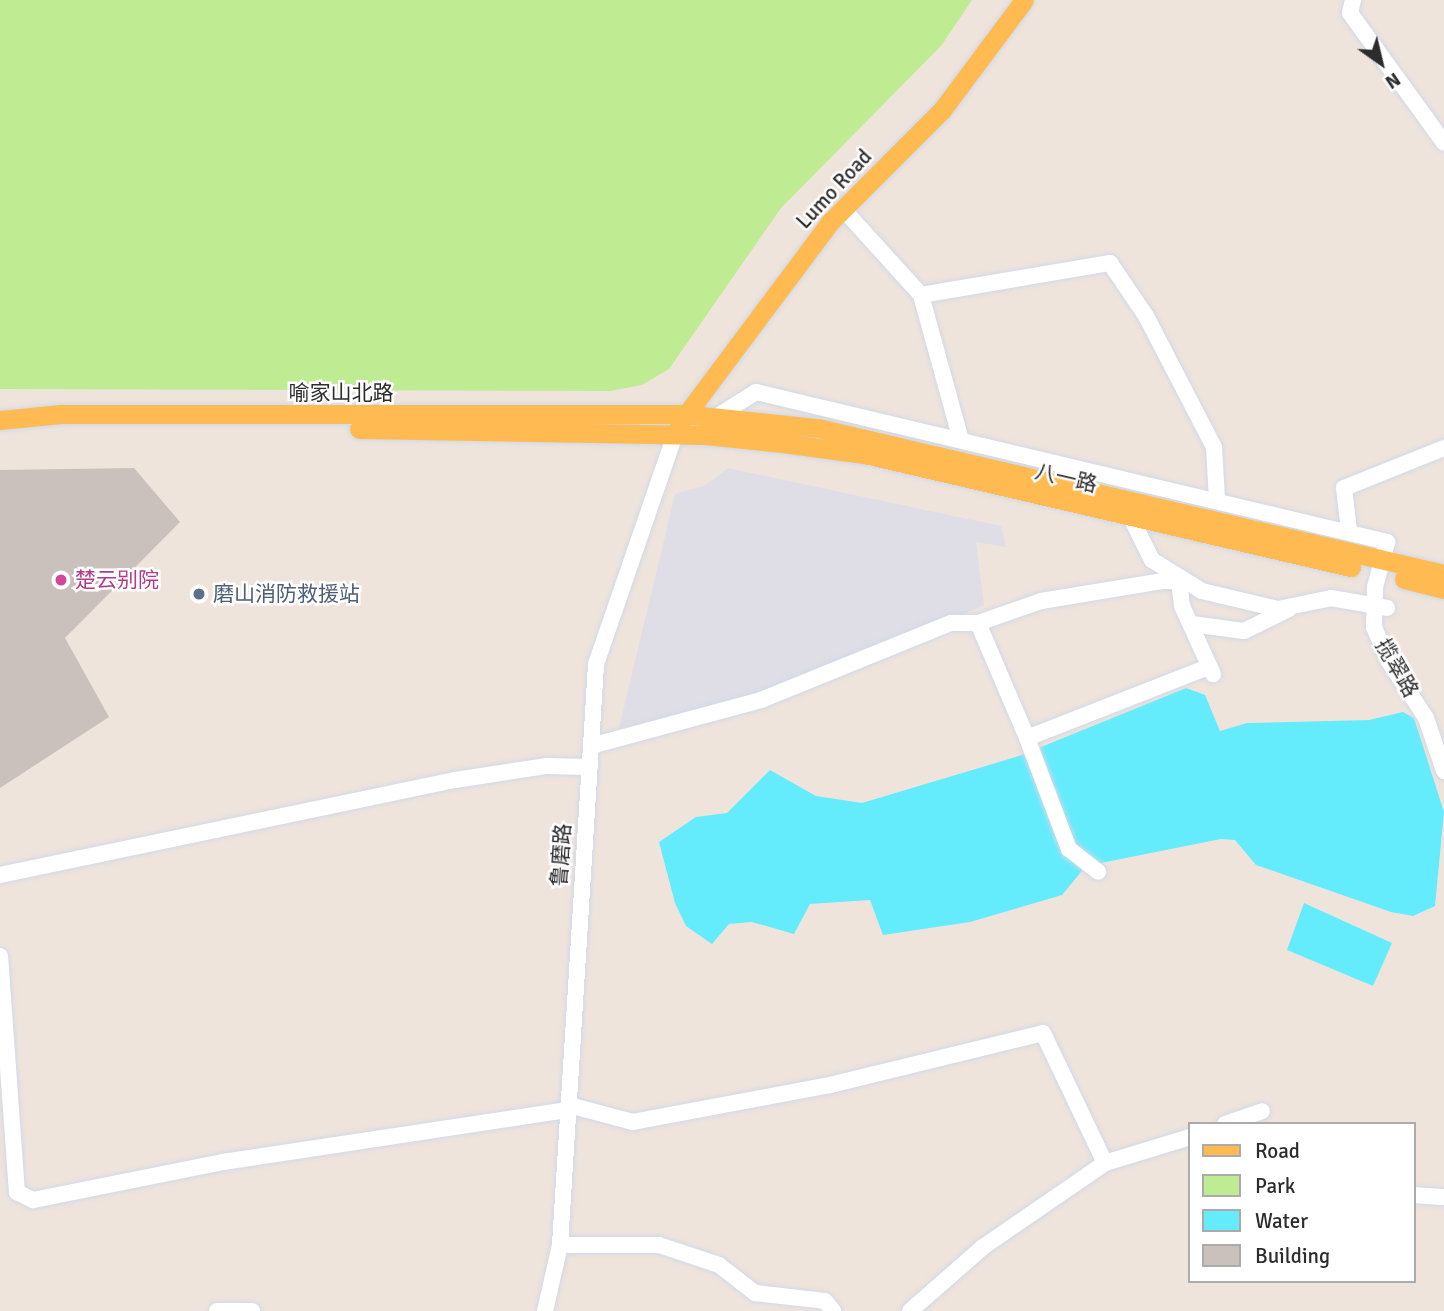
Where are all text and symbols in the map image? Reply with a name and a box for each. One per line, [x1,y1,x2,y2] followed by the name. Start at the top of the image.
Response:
[1346,28,1416,98] north arrow
[1381,67,1405,94] text: N
[791,144,877,234] street label: Lumo Road
[289,380,393,406] street label: 喻家山北路
[1032,459,1100,497] street label: 八一路
[75,567,159,593] place label: 楚云别院
[53,572,69,588] marker: 楚云别院
[213,581,360,607] place label: 磨山消防救援站
[191,586,207,602] marker: 磨山消防救援站
[1370,634,1424,702] street label: 揽翠路
[546,823,576,887] street label: 鲁磨路
[1188,1122,1416,1283] legend
[1255,1138,1300,1164] text: Road
[1255,1173,1295,1199] text: Park
[1255,1208,1308,1234] text: Water
[1255,1243,1330,1269] text: Building

